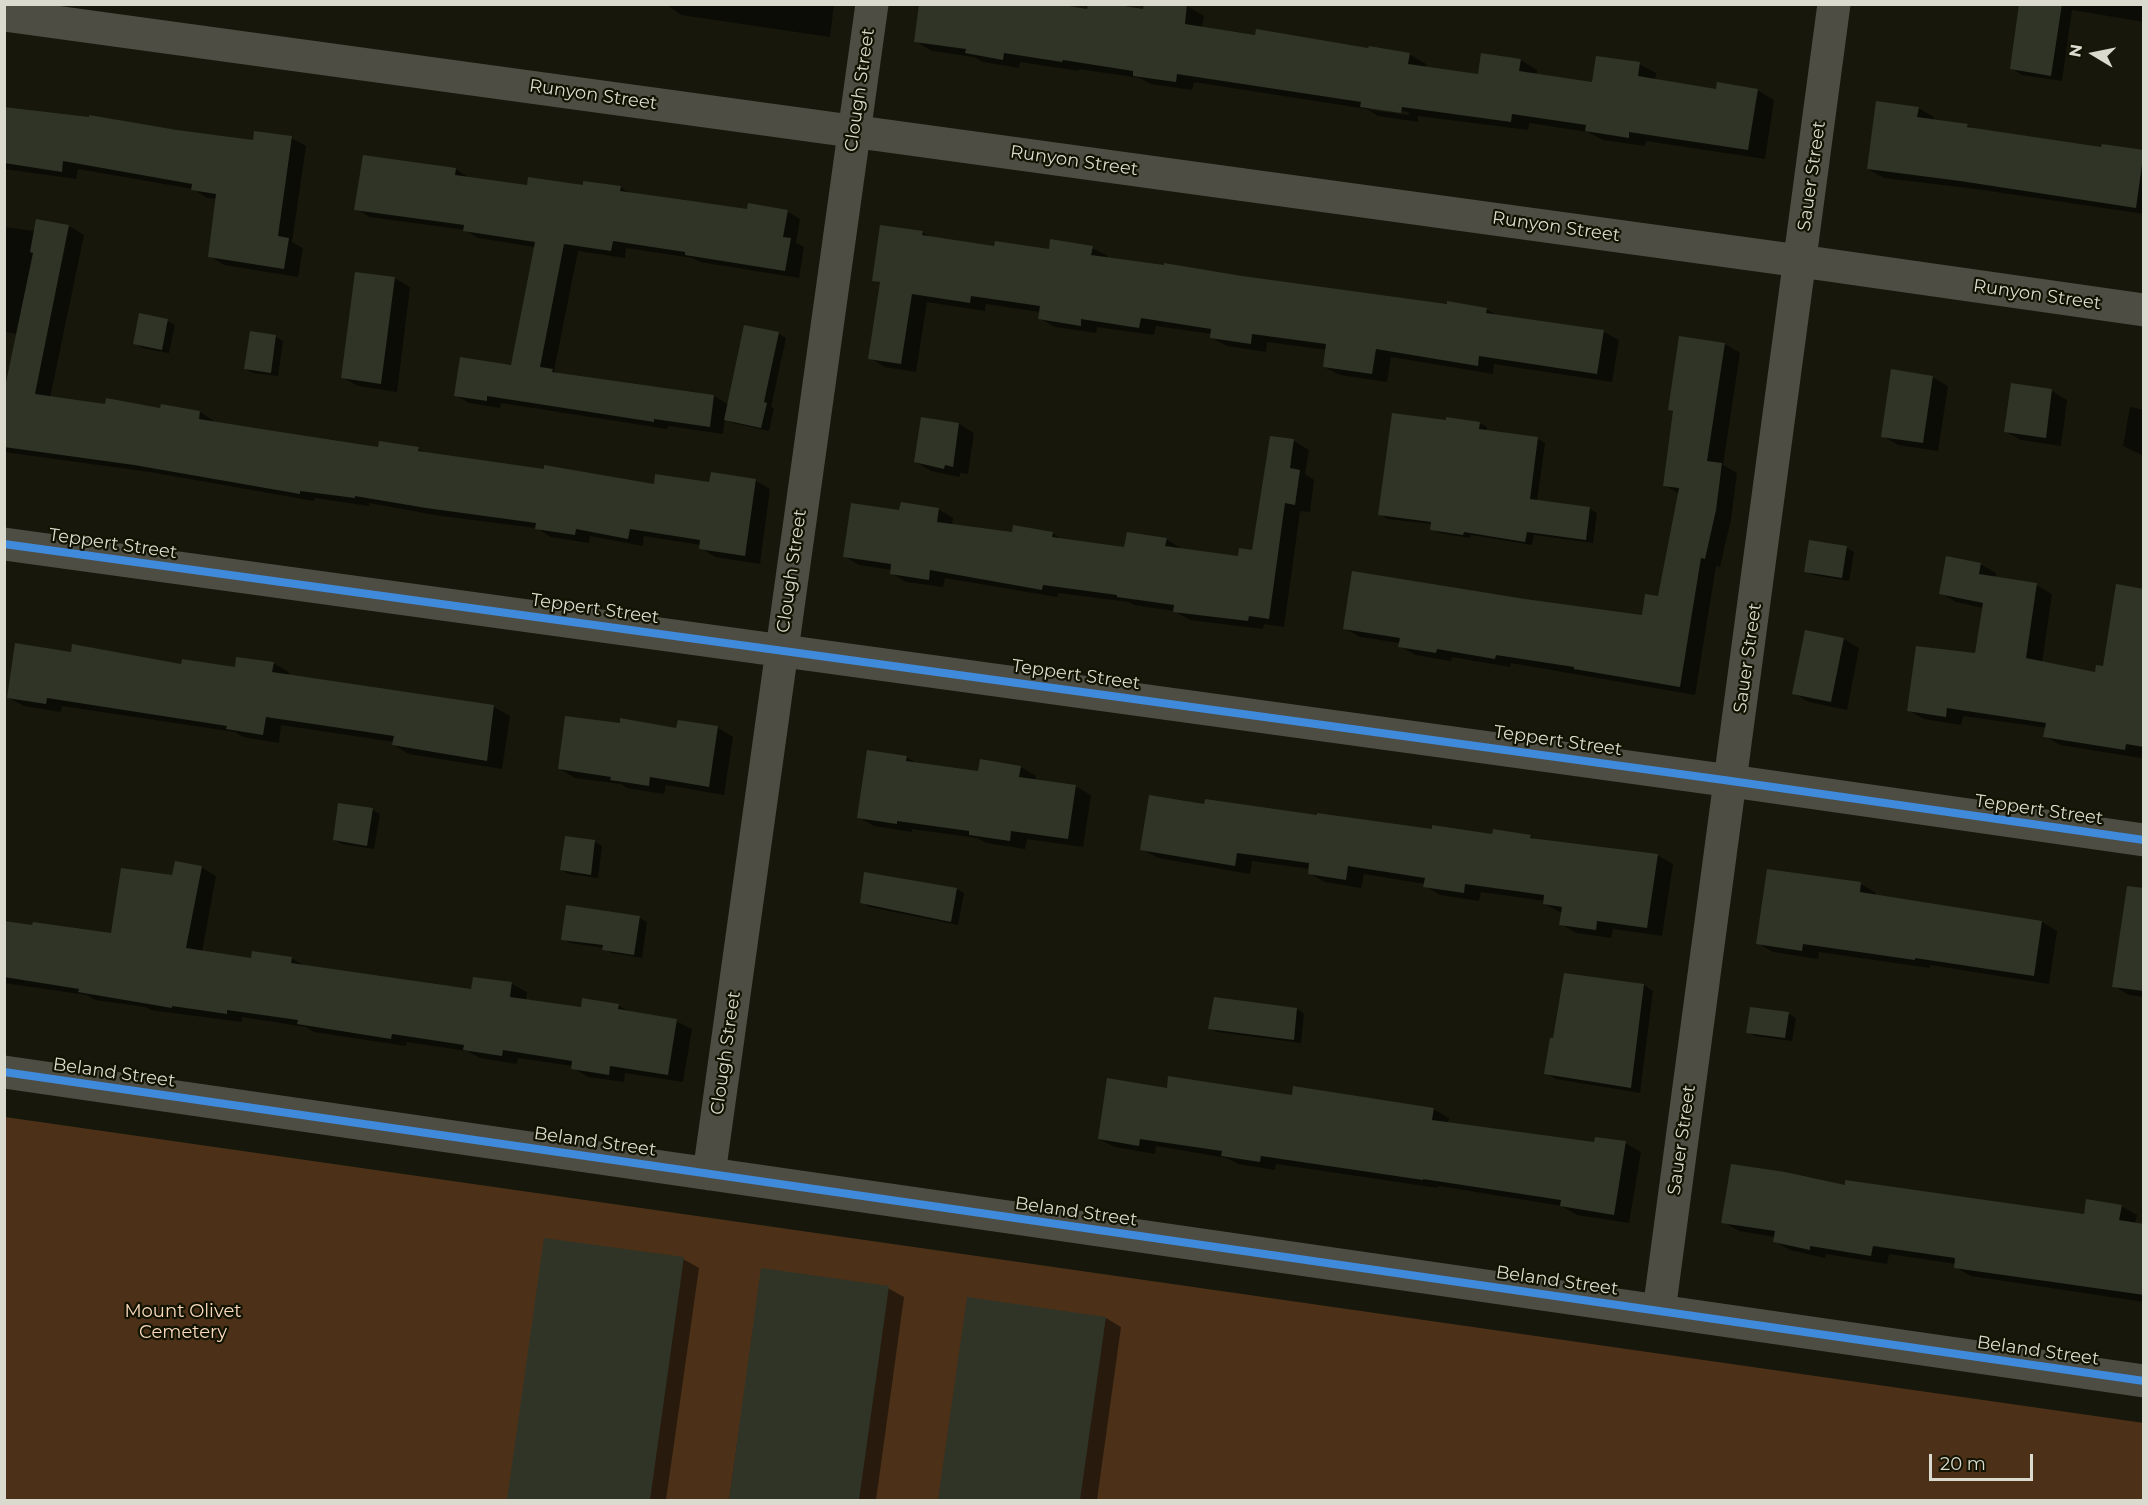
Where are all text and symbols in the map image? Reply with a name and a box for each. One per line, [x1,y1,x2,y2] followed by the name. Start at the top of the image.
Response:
[2064,24,2124,84] north arrow
[841,27,879,153] street label: Clough Street
[2065,43,2086,59] text: N
[528,75,658,115] street label: Runyon Street
[1794,120,1830,232] street label: Sauer Street
[1009,141,1139,181] street label: Runyon Street
[1491,207,1621,247] street label: Runyon Street
[1972,275,2102,315] street label: Runyon Street
[773,508,811,634] street label: Clough Street
[47,524,179,564] street label: Teppert Street
[529,589,661,629] street label: Teppert Street
[1730,602,1766,714] street label: Sauer Street
[1010,655,1142,695] street label: Teppert Street
[1492,721,1624,761] street label: Teppert Street
[1973,790,2105,830] street label: Teppert Street
[707,990,745,1116] street label: Clough Street
[51,1054,177,1092] street label: Beland Street
[1664,1084,1700,1196] street label: Sauer Street
[532,1123,658,1161] street label: Beland Street
[1013,1193,1139,1231] street label: Beland Street
[1494,1262,1620,1300] street label: Beland Street
[124,1301,242,1344] park label: Mount Olivet Cemetery
[1975,1332,2101,1370] street label: Beland Street
[1932,1442,2036,1480] scale bar
[1940,1453,1986,1475] text: 20 m

